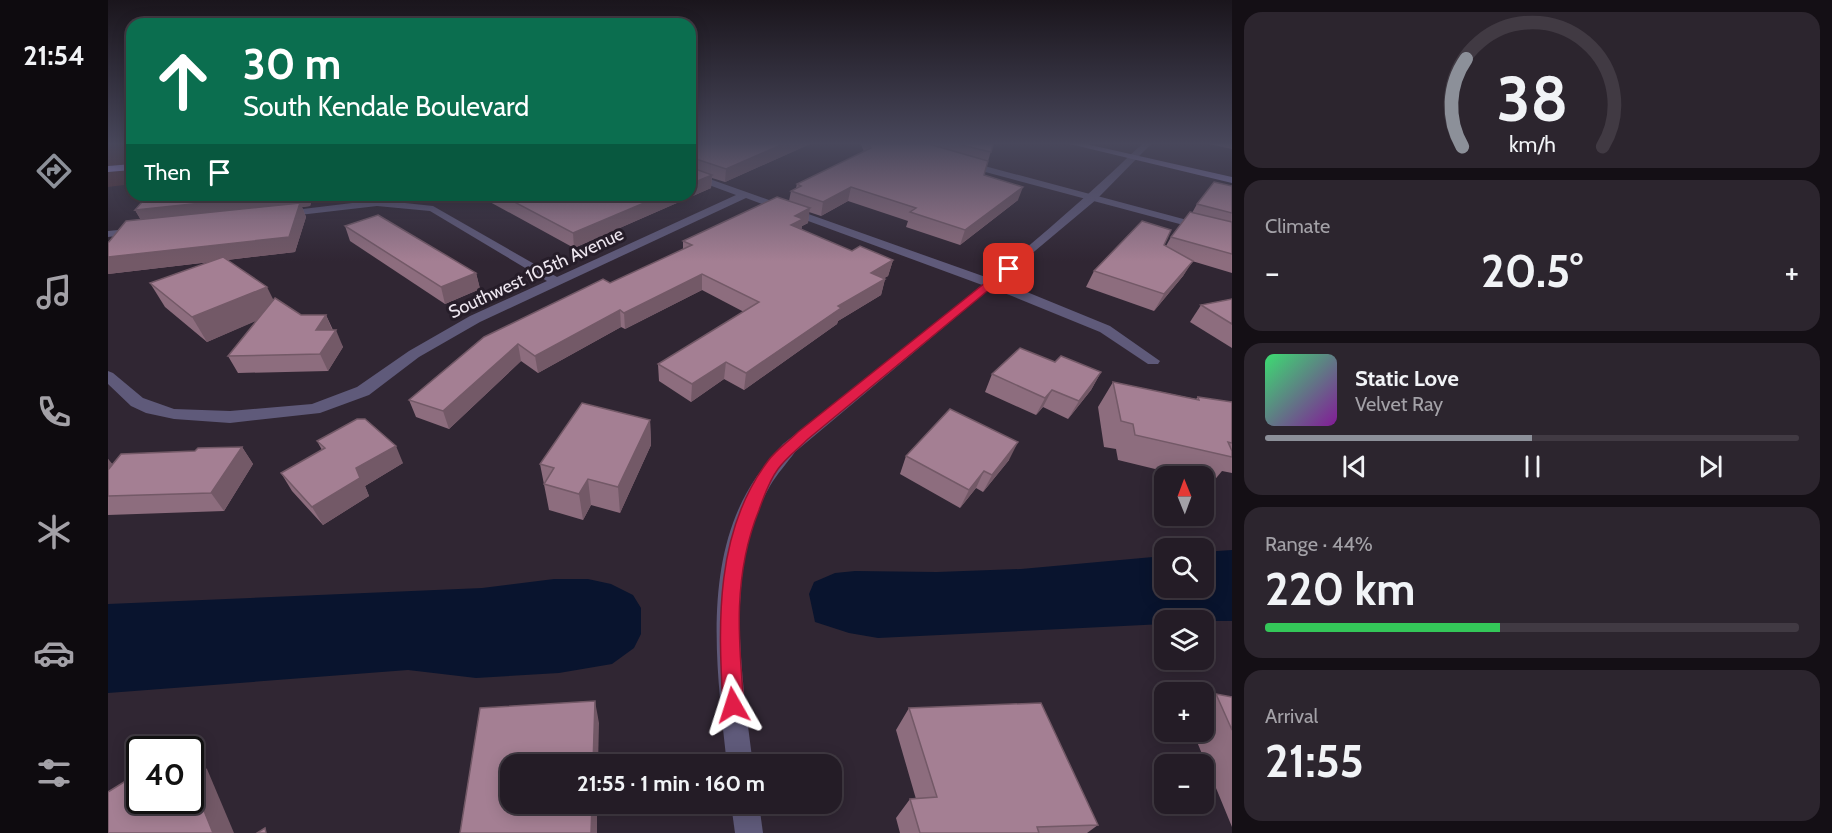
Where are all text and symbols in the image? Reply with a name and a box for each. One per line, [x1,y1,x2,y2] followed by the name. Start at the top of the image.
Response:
[243,38,341,90] text: 30 m
[23,39,85,72] text: 21:54
[144,42,222,120] icon: ahead
[1496,61,1568,137] text: 38
[243,90,529,123] text: South Kendale Boulevard
[1509,131,1555,157] text: km/h
[33,150,75,192] icon: directions
[203,156,236,189] icon: arrive
[144,159,191,186] text: Then
[1265,214,1330,238] text: Climate
[445,223,627,323] street label: Southwest 105th Avenue
[983,243,1034,294] pin
[1481,244,1583,298] text: 20.5°
[992,252,1025,285] icon: arrive
[1265,252,1280,292] text: −
[1784,252,1799,292] text: +
[33,271,75,313] icon: music
[1355,365,1459,392] text: Static Love
[33,391,75,433] icon: phone
[1355,392,1443,416] text: Velvet Ray
[1338,450,1371,483] icon: previous
[1516,450,1549,483] icon: pause
[1694,450,1727,483] icon: next
[1154,466,1214,526] north arrow
[1154,466,1214,814] map controls
[33,511,75,553] icon: climate
[1265,532,1373,556] text: Range · 44%
[1154,538,1214,598] button: search
[1265,562,1415,616] text: 220 km
[1154,610,1214,670] button: layers
[33,632,75,674] icon: car
[701,673,765,737] position arrow
[1154,682,1214,742] button: +
[1265,704,1318,728] text: Arrival
[1265,734,1364,788] text: 21:55
[126,736,204,814] speed limit sign: 40
[33,752,75,794] icon: filters
[1154,754,1214,814] button: −
[577,770,765,797] text: 21:55 · 1 min · 160 m

